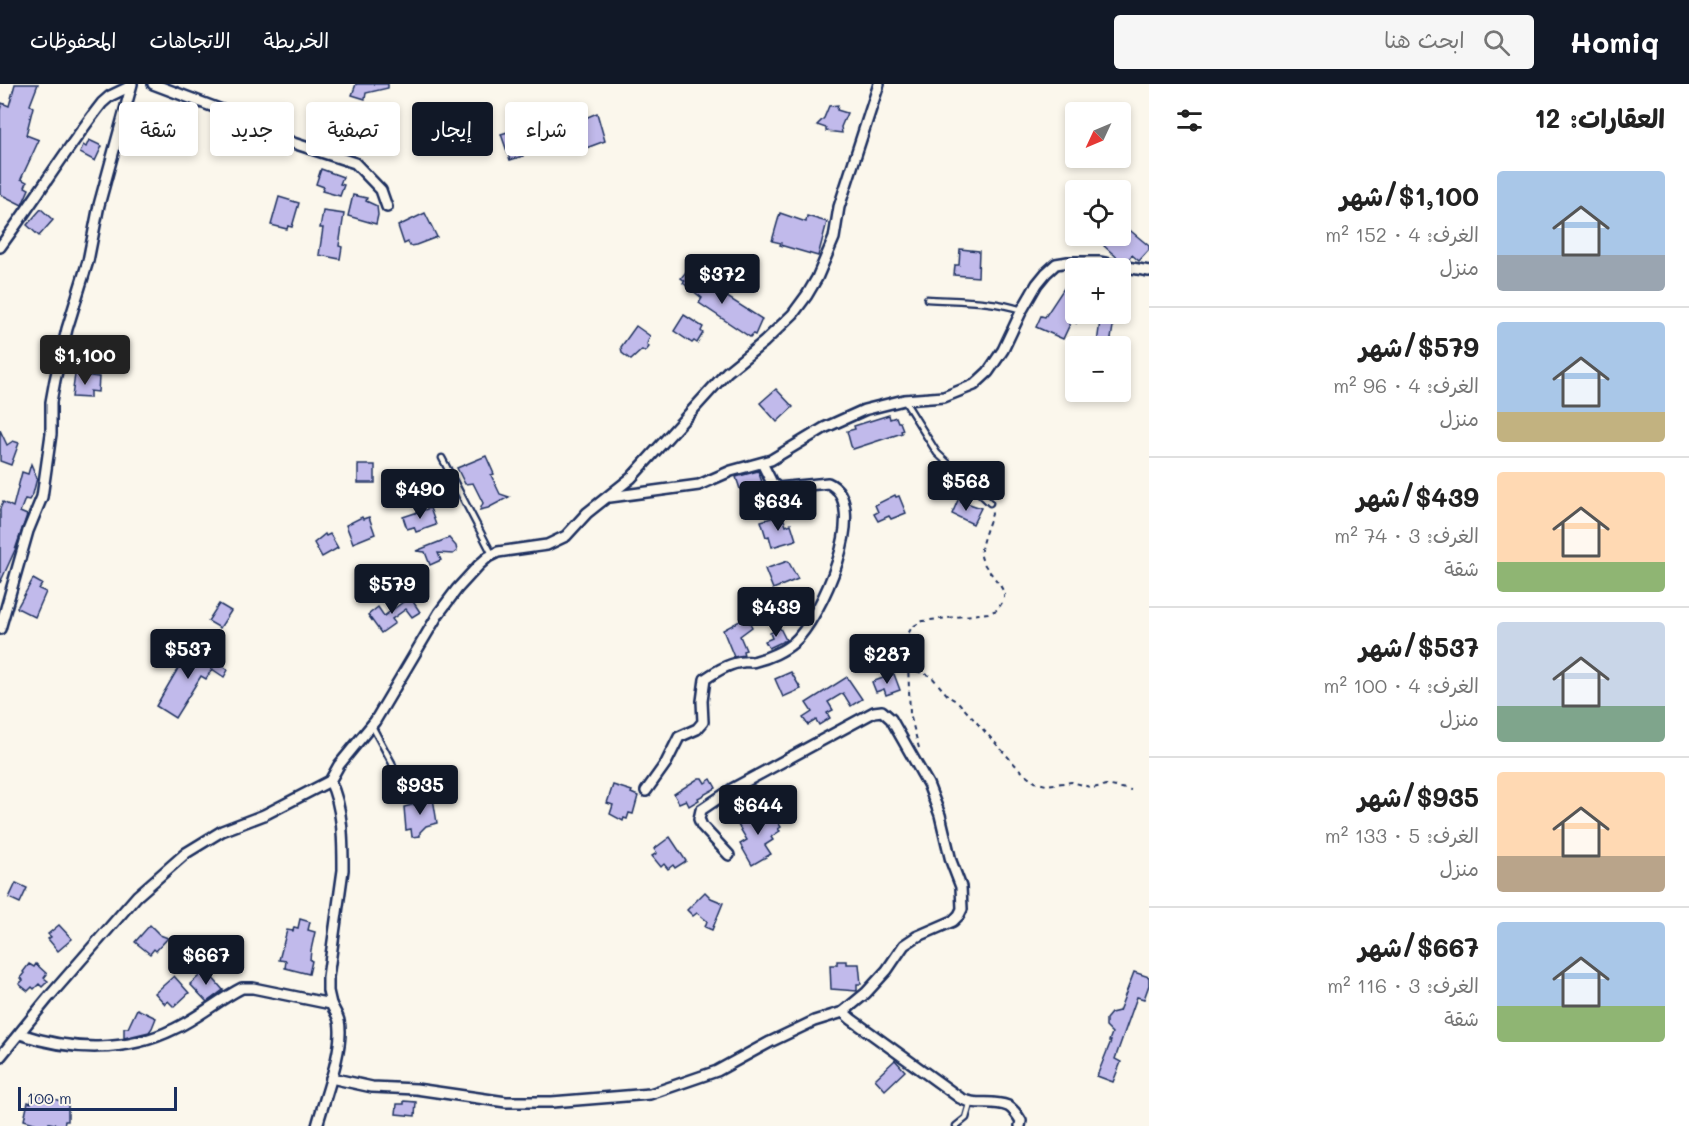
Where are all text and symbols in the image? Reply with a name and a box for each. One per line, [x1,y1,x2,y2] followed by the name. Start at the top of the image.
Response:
[1114,15,1534,69] search box
[1570,24,1659,60] text: Homiq
[1384,25,1465,54] text: ابحث هنا
[30,26,116,53] text: المحفوظات
[149,26,231,53] text: الاتجاهات
[264,26,329,53] text: الخريطة
[1480,26,1513,59] icon: search
[1534,101,1665,135] text: العقارات: 12
[119,102,198,156] chip: شقة
[210,102,294,156] chip: جديد
[306,102,400,156] chip: تصفية
[412,102,493,156] chip: إيجار
[505,102,588,156] chip: شراء
[1065,102,1131,168] north arrow
[1065,102,1131,402] map controls
[1173,104,1206,137] icon: filters
[1340,179,1479,213] text: $1,100/شهر
[1065,180,1131,246] button: locate
[1545,195,1617,267] icon: home
[1325,221,1479,247] text: الغرف: 4 · 152 m²
[686,254,758,305] pin: $372
[1440,254,1479,280] text: منزل
[1065,258,1131,324] button: +
[699,260,745,286] text: $372
[1359,330,1479,364] text: $579/شهر
[36,335,134,386] pin: $1,100
[1065,336,1131,402] button: −
[54,341,116,367] text: $1,100
[1545,346,1617,418] icon: home
[1333,372,1479,398] text: الغرف: 4 · 96 m²
[1440,405,1479,431] text: منزل
[930,461,1002,512] pin: $568
[942,467,990,493] text: $568
[384,469,456,520] pin: $490
[395,475,445,501] text: $490
[1357,480,1479,514] text: $439/شهر
[742,481,814,532] pin: $634
[753,487,803,513] text: $634
[1545,496,1617,568] icon: home
[1334,522,1479,548] text: الغرف: 3 · 74 m²
[1444,555,1479,581] text: شقة
[356,564,428,615] pin: $579
[368,570,416,596] text: $579
[740,587,812,638] pin: $439
[751,593,801,619] text: $439
[152,629,224,680] pin: $537
[1359,630,1479,664] text: $537/شهر
[851,634,923,685] pin: $287
[164,635,212,661] text: $537
[863,640,911,666] text: $287
[1545,646,1617,718] icon: home
[1323,672,1479,698] text: الغرف: 4 · 100 m²
[1440,705,1479,731] text: منزل
[384,765,456,816] pin: $935
[396,771,444,797] text: $935
[1358,780,1479,814] text: $935/شهر
[722,785,794,836] pin: $644
[733,791,783,817] text: $644
[1545,796,1617,868] icon: home
[1325,822,1479,848] text: الغرف: 5 · 133 m²
[1440,855,1479,881] text: منزل
[1359,930,1479,964] text: $667/شهر
[170,935,242,986] pin: $667
[182,941,230,967] text: $667
[1545,946,1617,1018] icon: home
[1327,972,1479,998] text: الغرف: 3 · 116 m²
[1444,1005,1479,1031] text: شقة
[18,1084,177,1112] scale bar
[27,1087,72,1108] text: 100 m

